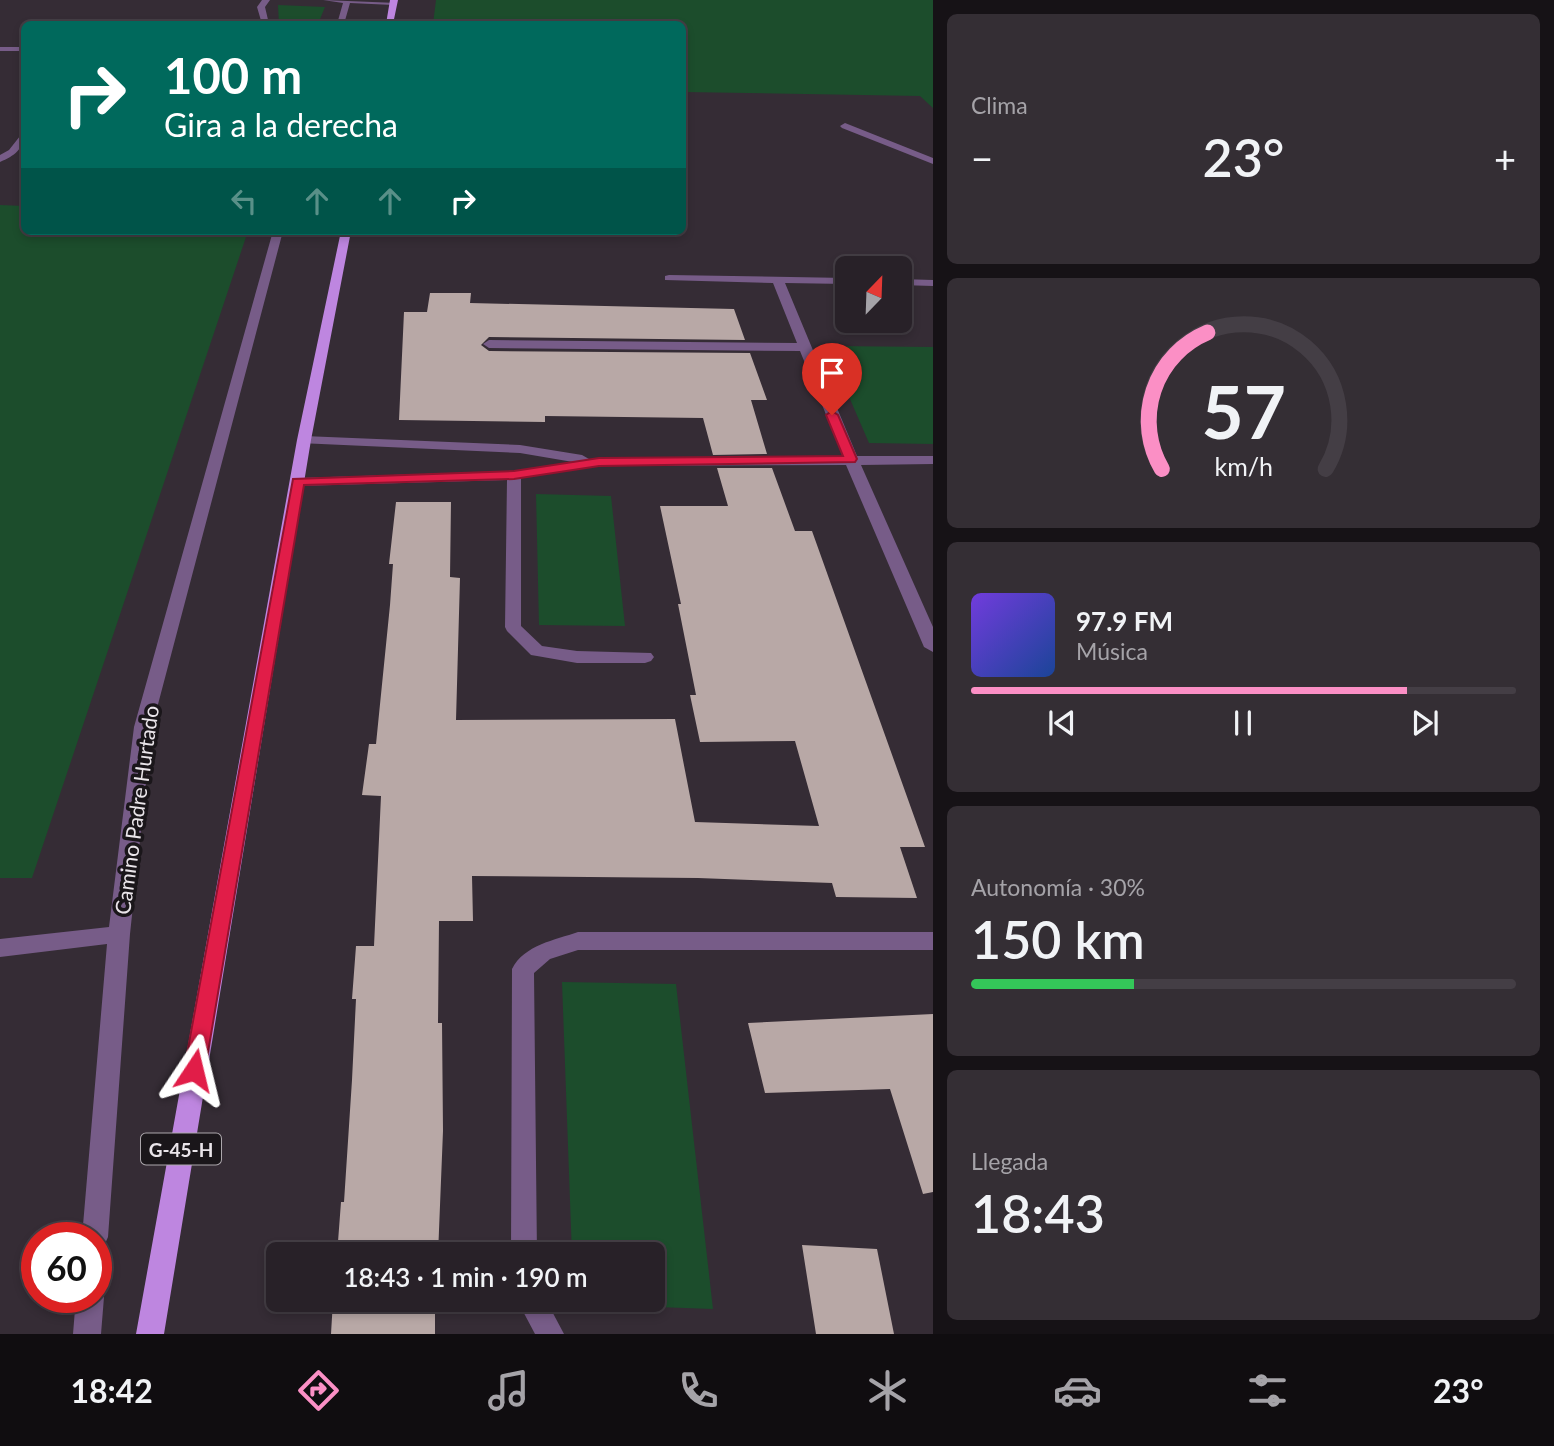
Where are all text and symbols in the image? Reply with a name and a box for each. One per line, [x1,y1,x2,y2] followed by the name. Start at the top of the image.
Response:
[164,46,302,104] text: 100 m
[49,49,140,140] icon: right
[971,91,1028,119] text: Clima
[164,105,398,144] text: Gira a la derecha
[1203,126,1284,188] text: 23°
[971,135,993,181] text: −
[1494,135,1516,181] text: +
[225,182,263,220] icon: left
[298,182,336,220] icon: ahead
[371,182,409,220] icon: ahead
[444,182,482,220] icon: right
[835,256,912,332] north arrow
[835,256,912,333] map controls
[802,343,862,415] pin
[813,354,851,392] icon: arrive
[1201,367,1286,455] text: 57
[1214,451,1273,481] text: km/h
[1076,605,1173,637] text: 97.9 FM
[1076,637,1148,665] text: Música
[109,704,163,916] street label: Camino Padre Hurtado
[1043,704,1081,742] icon: previous
[1224,704,1262,742] icon: pause
[1406,704,1444,742] icon: next
[971,873,1145,901] text: Autonomía · 30%
[971,908,1145,970] text: 150 km
[157,1033,231,1107] position arrow
[141,1134,221,1164] road number: G-45-H
[971,1147,1048,1175] text: Llegada
[971,1182,1105,1244] text: 18:43
[21,1222,112,1313] speed limit sign: 60
[343,1261,588,1293] text: 18:43 · 1 min · 190 m
[294,1366,343,1415] icon: directions
[484,1366,533,1415] icon: music
[674,1366,723,1415] icon: phone
[863,1366,912,1415] icon: climate
[1053,1366,1102,1415] icon: car
[1243,1366,1292,1415] icon: filters
[70,1371,153,1410] text: 18:42
[1433,1371,1483,1410] text: 23°

